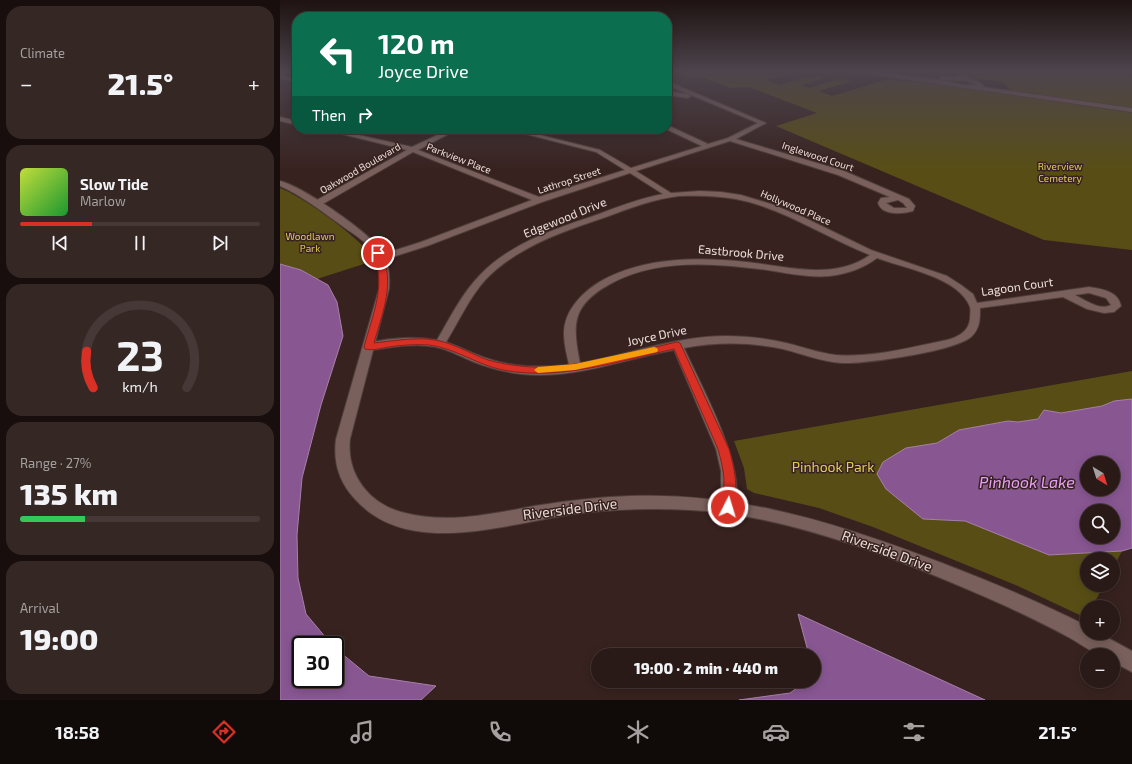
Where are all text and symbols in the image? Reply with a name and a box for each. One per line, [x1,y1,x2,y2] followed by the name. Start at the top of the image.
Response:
[378,26,455,60] text: 120 m
[312,28,364,80] icon: left
[20,45,65,61] text: Climate
[378,60,469,82] text: Joyce Drive
[108,65,173,101] text: 21.5°
[20,70,33,96] text: −
[248,70,260,96] text: +
[354,104,376,126] icon: right
[312,106,346,124] text: Then
[781,139,856,173] street label: Inglewood Court
[318,140,402,196] street label: Oakwood Boulevard
[425,140,493,176] street label: Parkview Place
[1038,160,1083,184] park label: Riverview Cemetery
[536,164,602,196] street label: Lathrop Street
[80,175,148,193] text: Slow Tide
[759,187,833,227] street label: Hollywood Place
[80,193,126,209] text: Marlow
[521,194,608,240] street label: Edgewood Drive
[286,230,335,254] park label: Woodlawn Park
[49,232,71,254] icon: previous
[129,232,151,254] icon: pause
[209,232,231,254] icon: next
[361,236,395,270] pin
[698,241,785,263] street label: Eastbrook Drive
[367,242,389,264] icon: arrive
[980,274,1054,298] street label: Lagoon Court
[626,322,688,348] street label: Joyce Drive
[116,329,164,379] text: 23
[122,378,158,395] text: km/h
[20,455,91,471] text: Range · 27%
[1080,456,1120,496] north arrow
[1080,456,1120,688] map controls
[792,458,874,475] park label: Pinhook Park
[979,472,1075,491] water label: Pinhook Lake
[20,475,118,511] text: 135 km
[707,486,749,528] position arrow
[522,494,618,523] street label: Riverside Drive
[1080,504,1120,544] button: search
[840,526,935,575] street label: Riverside Drive
[1080,552,1120,592] button: layers
[20,600,60,616] text: Arrival
[1080,600,1120,640] button: +
[20,620,98,656] text: 19:00
[292,636,344,688] speed limit sign: 30
[1080,648,1120,688] button: −
[634,659,778,677] text: 19:00 · 2 min · 440 m
[210,718,238,746] icon: directions
[348,718,376,746] icon: music
[486,718,514,746] icon: phone
[624,718,652,746] icon: climate
[762,718,790,746] icon: car
[900,718,928,746] icon: filters
[55,721,100,743] text: 18:58
[1038,721,1077,743] text: 21.5°

